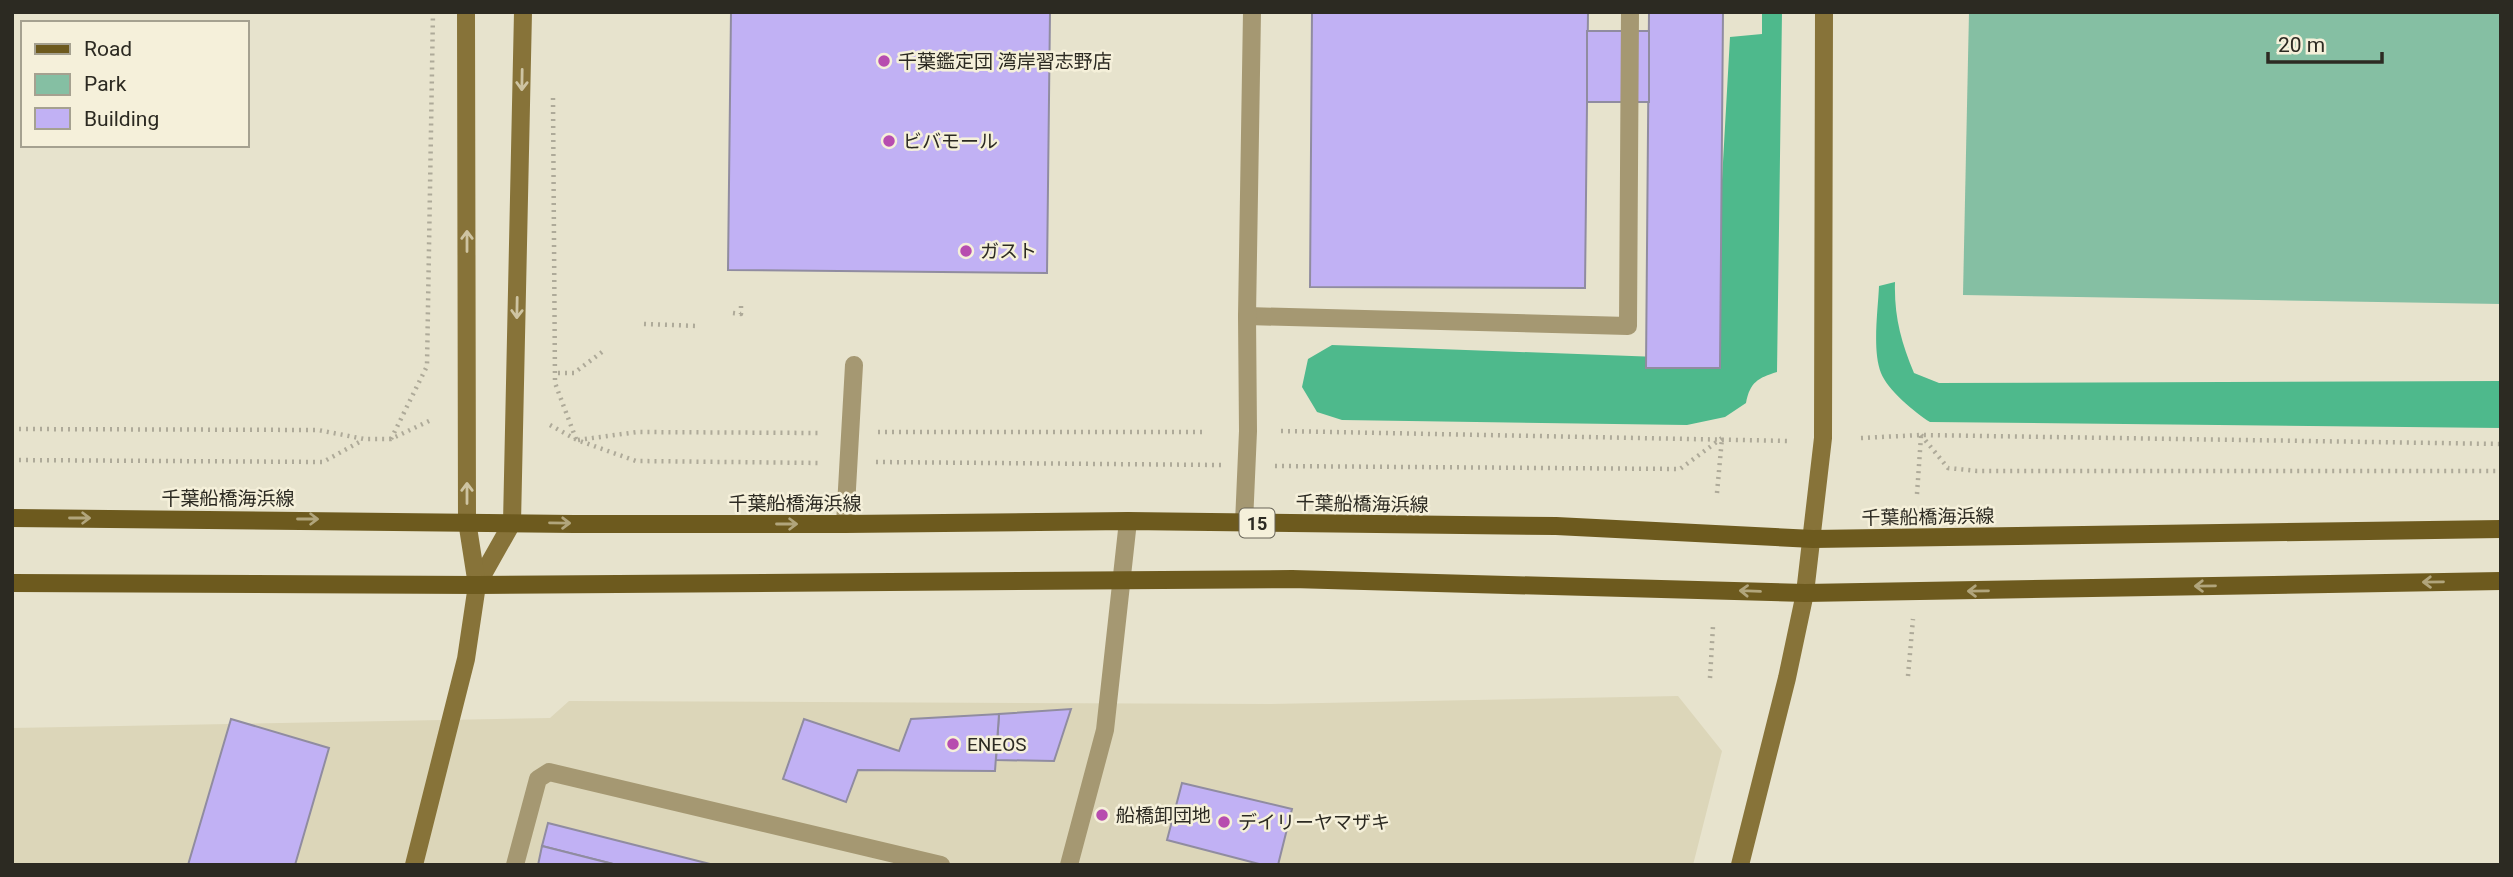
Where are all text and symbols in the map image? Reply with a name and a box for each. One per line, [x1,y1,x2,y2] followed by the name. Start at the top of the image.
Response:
[21,21,248,147] legend
[2268,21,2382,65] scale bar
[2278,33,2325,57] text: 20 m
[84,37,132,61] text: Road
[898,50,1112,73] place label: 千葉鑑定団 湾岸習志野店
[876,53,892,69] marker: 千葉鑑定団 湾岸習志野店
[515,69,529,92] one-way arrow
[84,72,127,96] text: Park
[84,107,159,131] text: Building
[903,130,998,153] place label: ビバモール
[881,133,897,149] marker: ビバモール
[460,229,474,252] one-way arrow
[980,240,1037,263] place label: ガスト
[958,243,974,259] marker: ガスト
[510,296,524,319] one-way arrow
[460,481,474,504] one-way arrow
[161,487,295,510] street label: 千葉船橋海浜線
[1295,491,1429,517] street label: 千葉船橋海浜線
[728,492,862,515] street label: 千葉船橋海浜線
[1861,504,1995,530] street label: 千葉船橋海浜線
[1240,508,1274,538] road number: 15
[69,511,92,525] one-way arrow
[296,513,319,526] one-way arrow
[548,517,571,530] one-way arrow
[776,517,799,531] one-way arrow
[2421,575,2444,589] one-way arrow
[2194,580,2217,593] one-way arrow
[1739,584,1762,597] one-way arrow
[1966,584,1989,597] one-way arrow
[967,733,1027,756] place label: ENEOS
[945,736,961,752] marker: ENEOS
[1116,804,1211,827] place label: 船橋卸団地
[1094,807,1110,823] marker: 船橋卸団地
[1238,811,1390,834] place label: デイリーヤマザキ
[1216,814,1232,830] marker: デイリーヤマザキ

